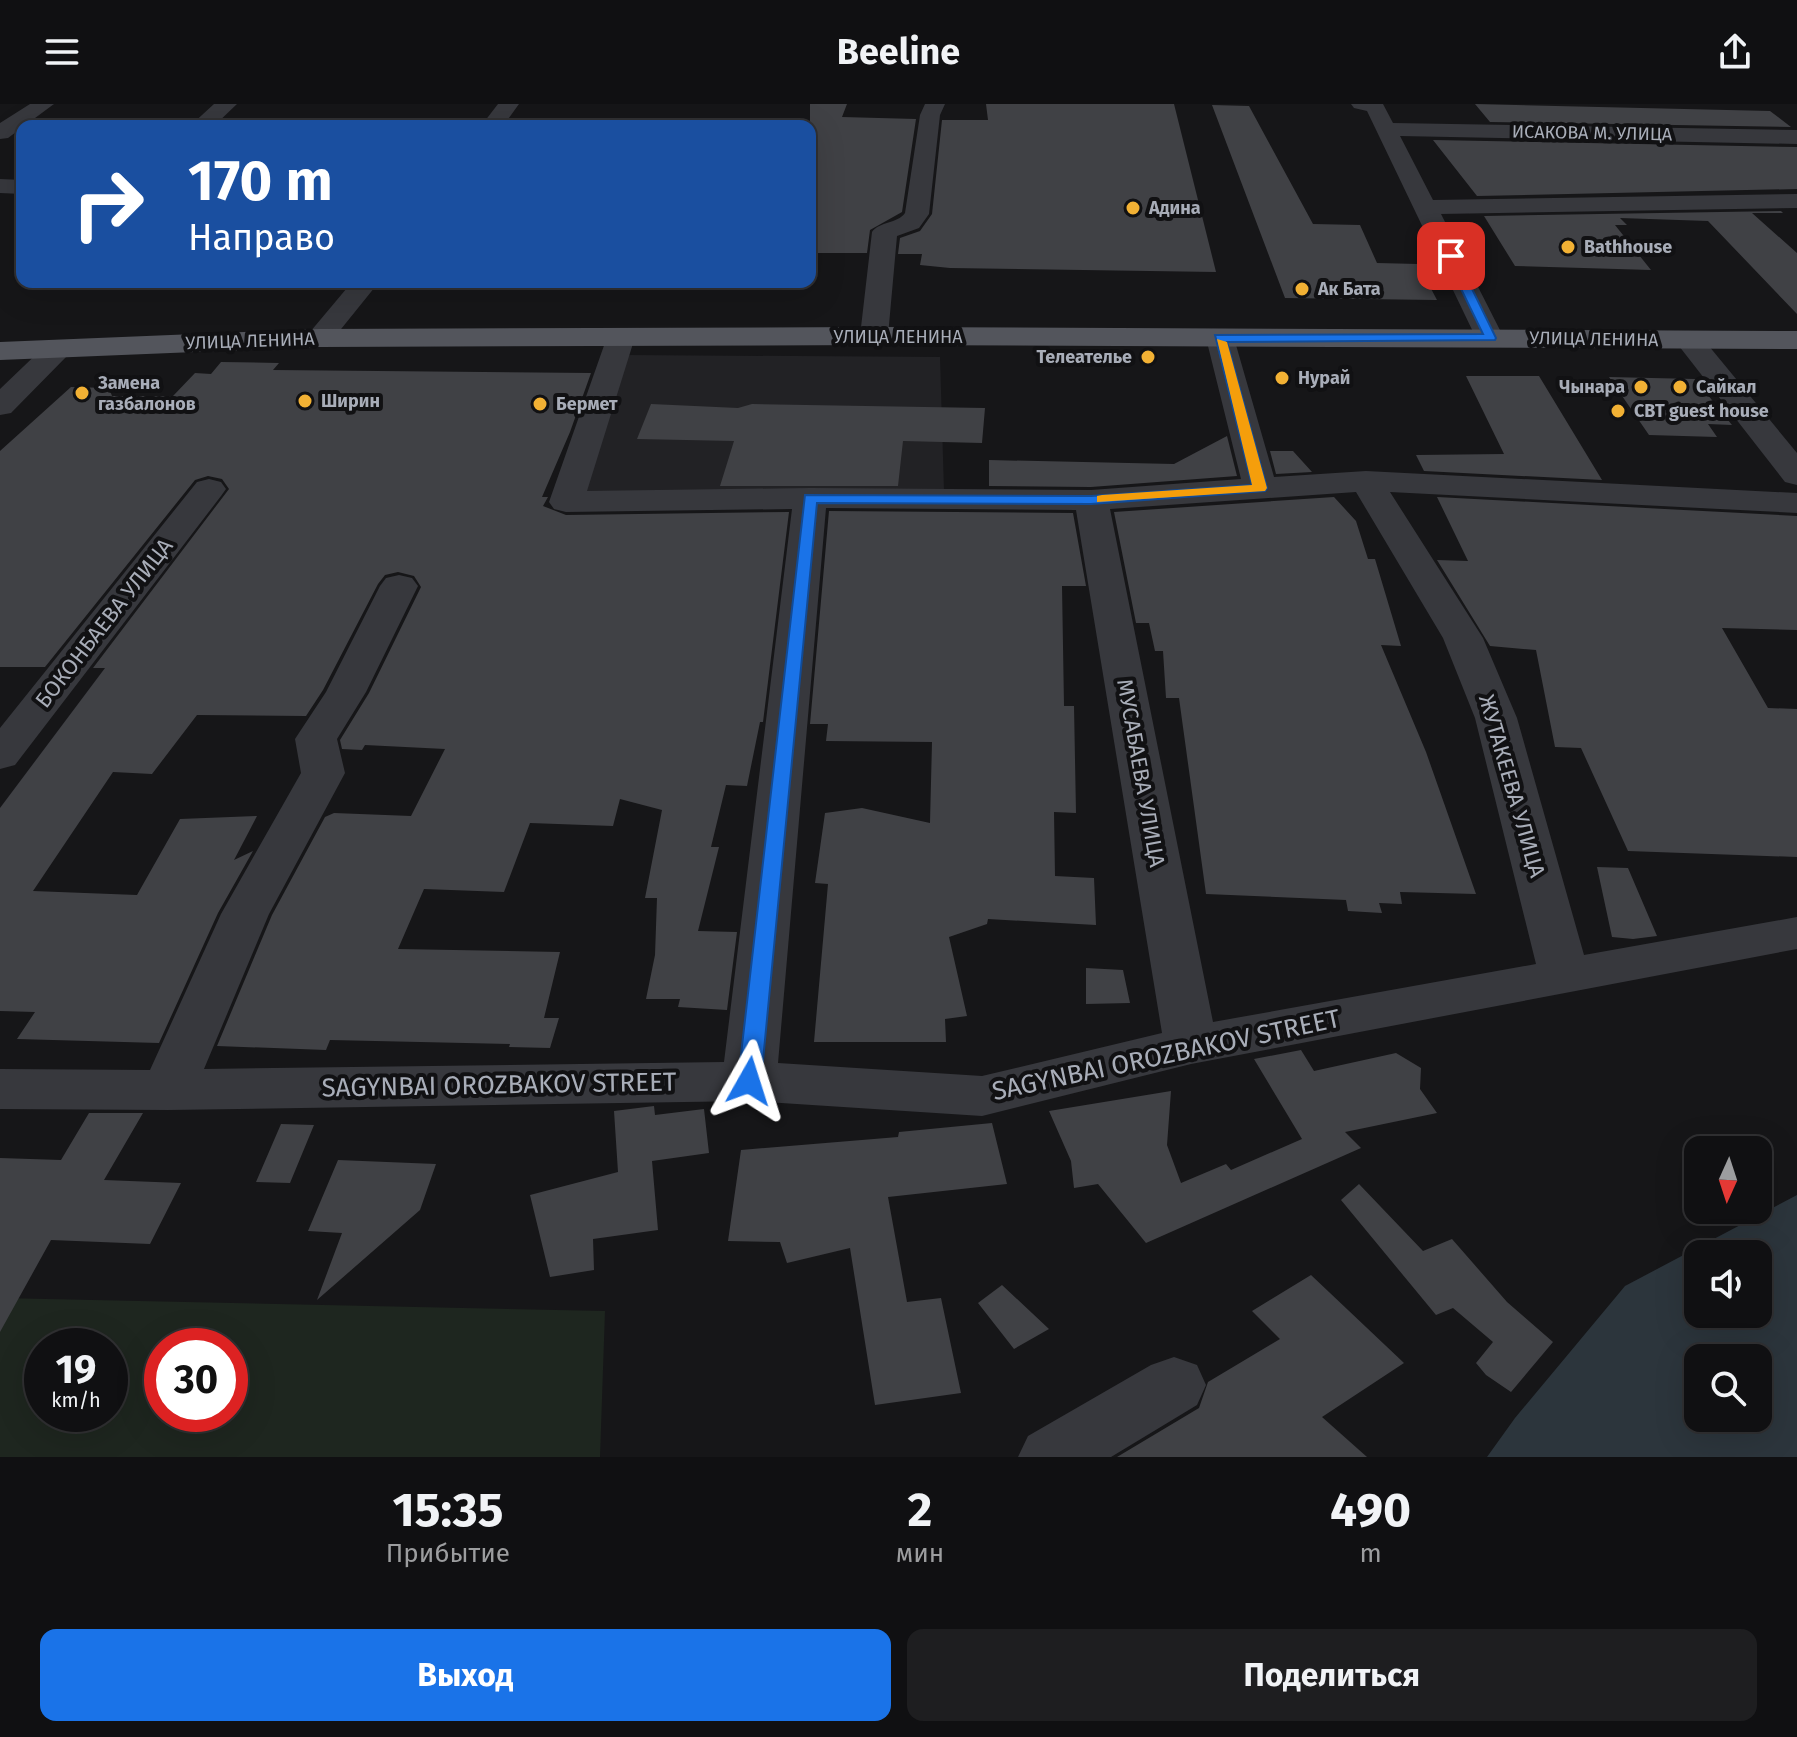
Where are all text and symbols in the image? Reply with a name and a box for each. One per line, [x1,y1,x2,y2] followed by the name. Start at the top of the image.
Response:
[40,30,84,74] icon: menu
[837,30,960,74] text: Beeline
[1713,30,1757,74] icon: share
[1512,121,1673,145] street label: ИСАКОВА М. УЛИЦА
[188,148,333,215] text: 170 m
[56,152,160,256] icon: right
[1148,197,1201,219] place label: Адина
[1124,199,1142,217] marker: Адина
[188,216,335,260] text: Направо
[1417,222,1485,290] pin
[1429,234,1473,278] icon: arrive
[1584,236,1672,258] place label: Bathhouse
[1559,238,1577,256] marker: Bathhouse
[1317,278,1381,300] place label: Ак Бата
[1293,280,1311,298] marker: Ак Бата
[833,326,963,348] street label: УЛИЦА ЛЕНИНА
[1529,327,1659,351] street label: УЛИЦА ЛЕНИНА
[185,328,316,354] street label: УЛИЦА ЛЕНИНА
[1037,346,1132,368] place label: Телеателье
[1139,348,1157,366] marker: Телеателье
[1298,367,1350,389] place label: Нурай
[1273,369,1291,387] marker: Нурай
[97,372,196,415] place label: Замена газбалонов
[1559,376,1625,398] place label: Чынара
[1696,376,1756,398] place label: Сайкал
[1632,378,1650,396] marker: Чынара
[1671,378,1689,396] marker: Сайкал
[73,384,91,402] marker: Замена газбалонов
[321,390,380,412] place label: Ширин
[296,392,314,410] marker: Ширин
[556,393,618,415] place label: Бермет
[531,395,549,413] marker: Бермет
[1634,400,1769,422] place label: CBT guest house
[1609,402,1627,420] marker: CBT guest house
[29,533,179,713] street label: БОКОНБАЕВА УЛИЦА
[1111,677,1171,869] street label: МУСАБАЕВА УЛИЦА
[1473,691,1551,881] street label: ЖУТАКЕЕВА УЛИЦА
[989,1003,1343,1107] street label: SAGYNBAI OROZBAKOV STREET
[707,1039,791,1123] position arrow
[321,1066,677,1104] street label: SAGYNBAI OROZBAKOV STREET
[1684,1136,1772,1224] north arrow
[1684,1136,1772,1432] map controls
[1684,1240,1772,1328] button: sound
[144,1328,248,1432] speed limit sign: 30
[1684,1344,1772,1432] button: search
[56,1346,96,1394] text: 19
[51,1388,101,1412] text: km/h
[392,1481,503,1539] text: 15:35
[908,1481,932,1539] text: 2
[1330,1481,1411,1539] text: 490
[386,1538,510,1569] text: Прибытие
[896,1538,944,1569] text: мин
[1359,1538,1382,1569] text: m
[40,1629,891,1721] button: Выход
[907,1629,1757,1721] button: Поделиться

